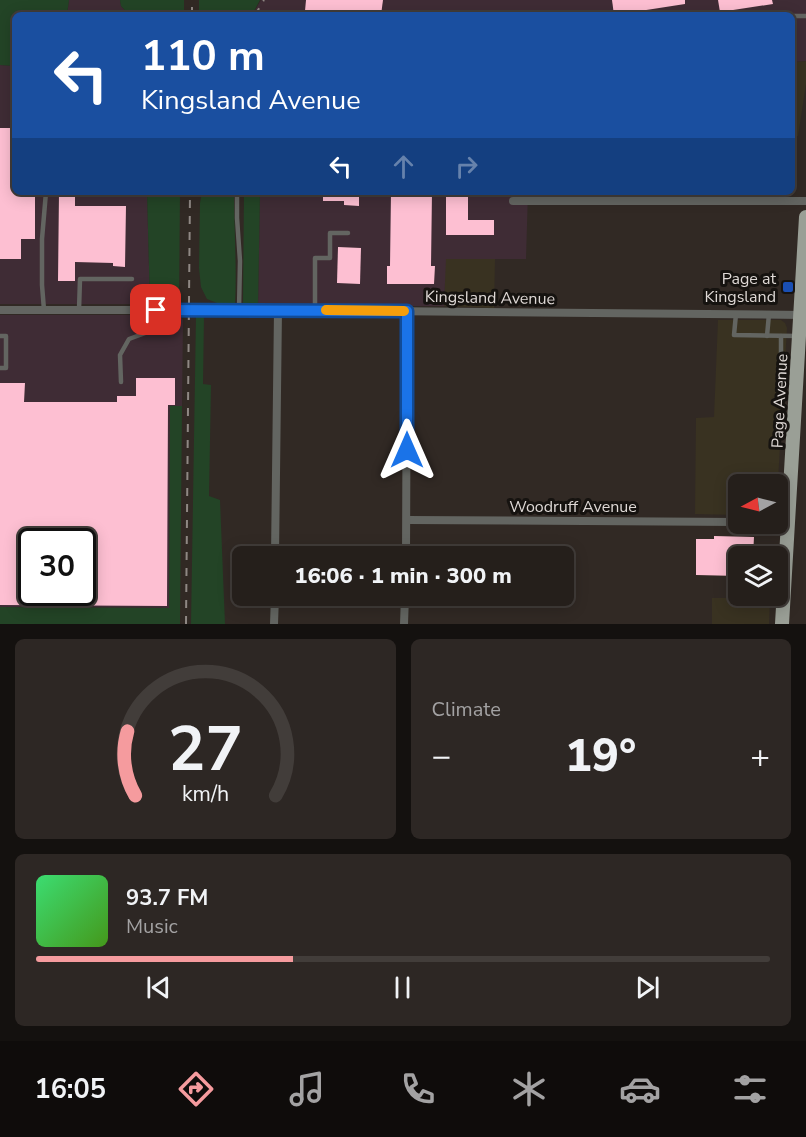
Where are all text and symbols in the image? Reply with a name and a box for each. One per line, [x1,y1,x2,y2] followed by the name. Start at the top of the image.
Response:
[141,28,265,85] text: 110 m
[42,36,120,114] icon: left
[141,82,361,119] text: Kingsland Avenue
[324,150,357,183] icon: left
[387,150,420,183] icon: ahead
[450,150,483,183] icon: right
[704,268,776,308] place label: Page at Kingsland
[781,280,795,294] marker: Page at Kingsland
[130,284,181,335] pin
[425,286,555,310] street label: Kingsland Avenue
[139,293,172,326] icon: arrive
[767,353,793,449] street label: Page Avenue
[375,418,439,482] position arrow
[728,474,788,534] north arrow
[728,474,788,606] map controls
[509,496,637,518] street label: Woodruff Avenue
[18,528,96,606] speed limit sign: 30
[728,546,788,606] button: layers
[294,561,512,591] text: 16:06 · 1 min · 300 m
[432,696,501,723] text: Climate
[168,707,243,792] text: 27
[565,726,636,787] text: 19°
[432,734,451,779] text: −
[750,734,770,779] text: +
[182,779,229,809] text: km/h
[126,883,208,913] text: 93.7 FM
[126,913,178,940] text: Music
[142,971,175,1004] icon: previous
[386,971,419,1004] icon: pause
[631,971,664,1004] icon: next
[175,1068,217,1110] icon: directions
[286,1068,328,1110] icon: music
[397,1068,439,1110] icon: phone
[508,1068,550,1110] icon: climate
[619,1068,661,1110] icon: car
[729,1068,771,1110] icon: filters
[34,1071,106,1108] text: 16:05

